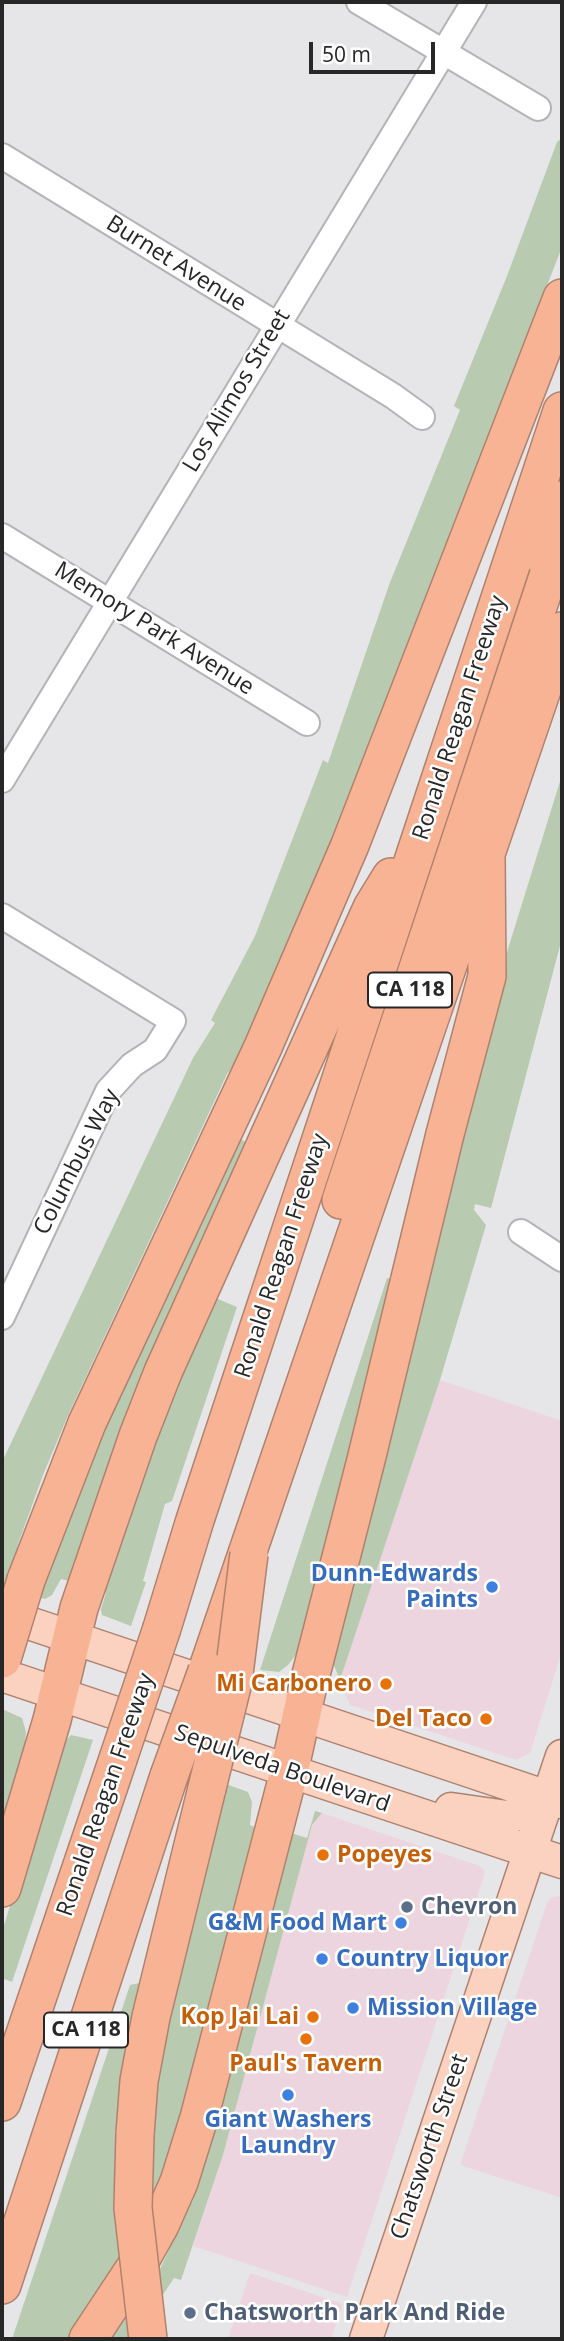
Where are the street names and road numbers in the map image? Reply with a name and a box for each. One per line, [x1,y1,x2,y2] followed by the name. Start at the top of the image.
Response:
[101,210,251,318] street label: Burnet Avenue
[177,305,297,477] street label: Los Alimos Street
[49,556,259,702] street label: Memory Park Avenue
[407,592,513,844] street label: Ronald Reagan Freeway
[368,972,452,1007] road number: CA 118
[28,1084,126,1240] street label: Columbus Way
[229,1130,335,1382] street label: Ronald Reagan Freeway
[51,1670,161,1920] street label: Ronald Reagan Freeway
[171,1719,393,1819] street label: Sepulveda Boulevard
[44,2012,128,2048] road number: CA 118
[385,2051,475,2243] street label: Chatsworth Street

